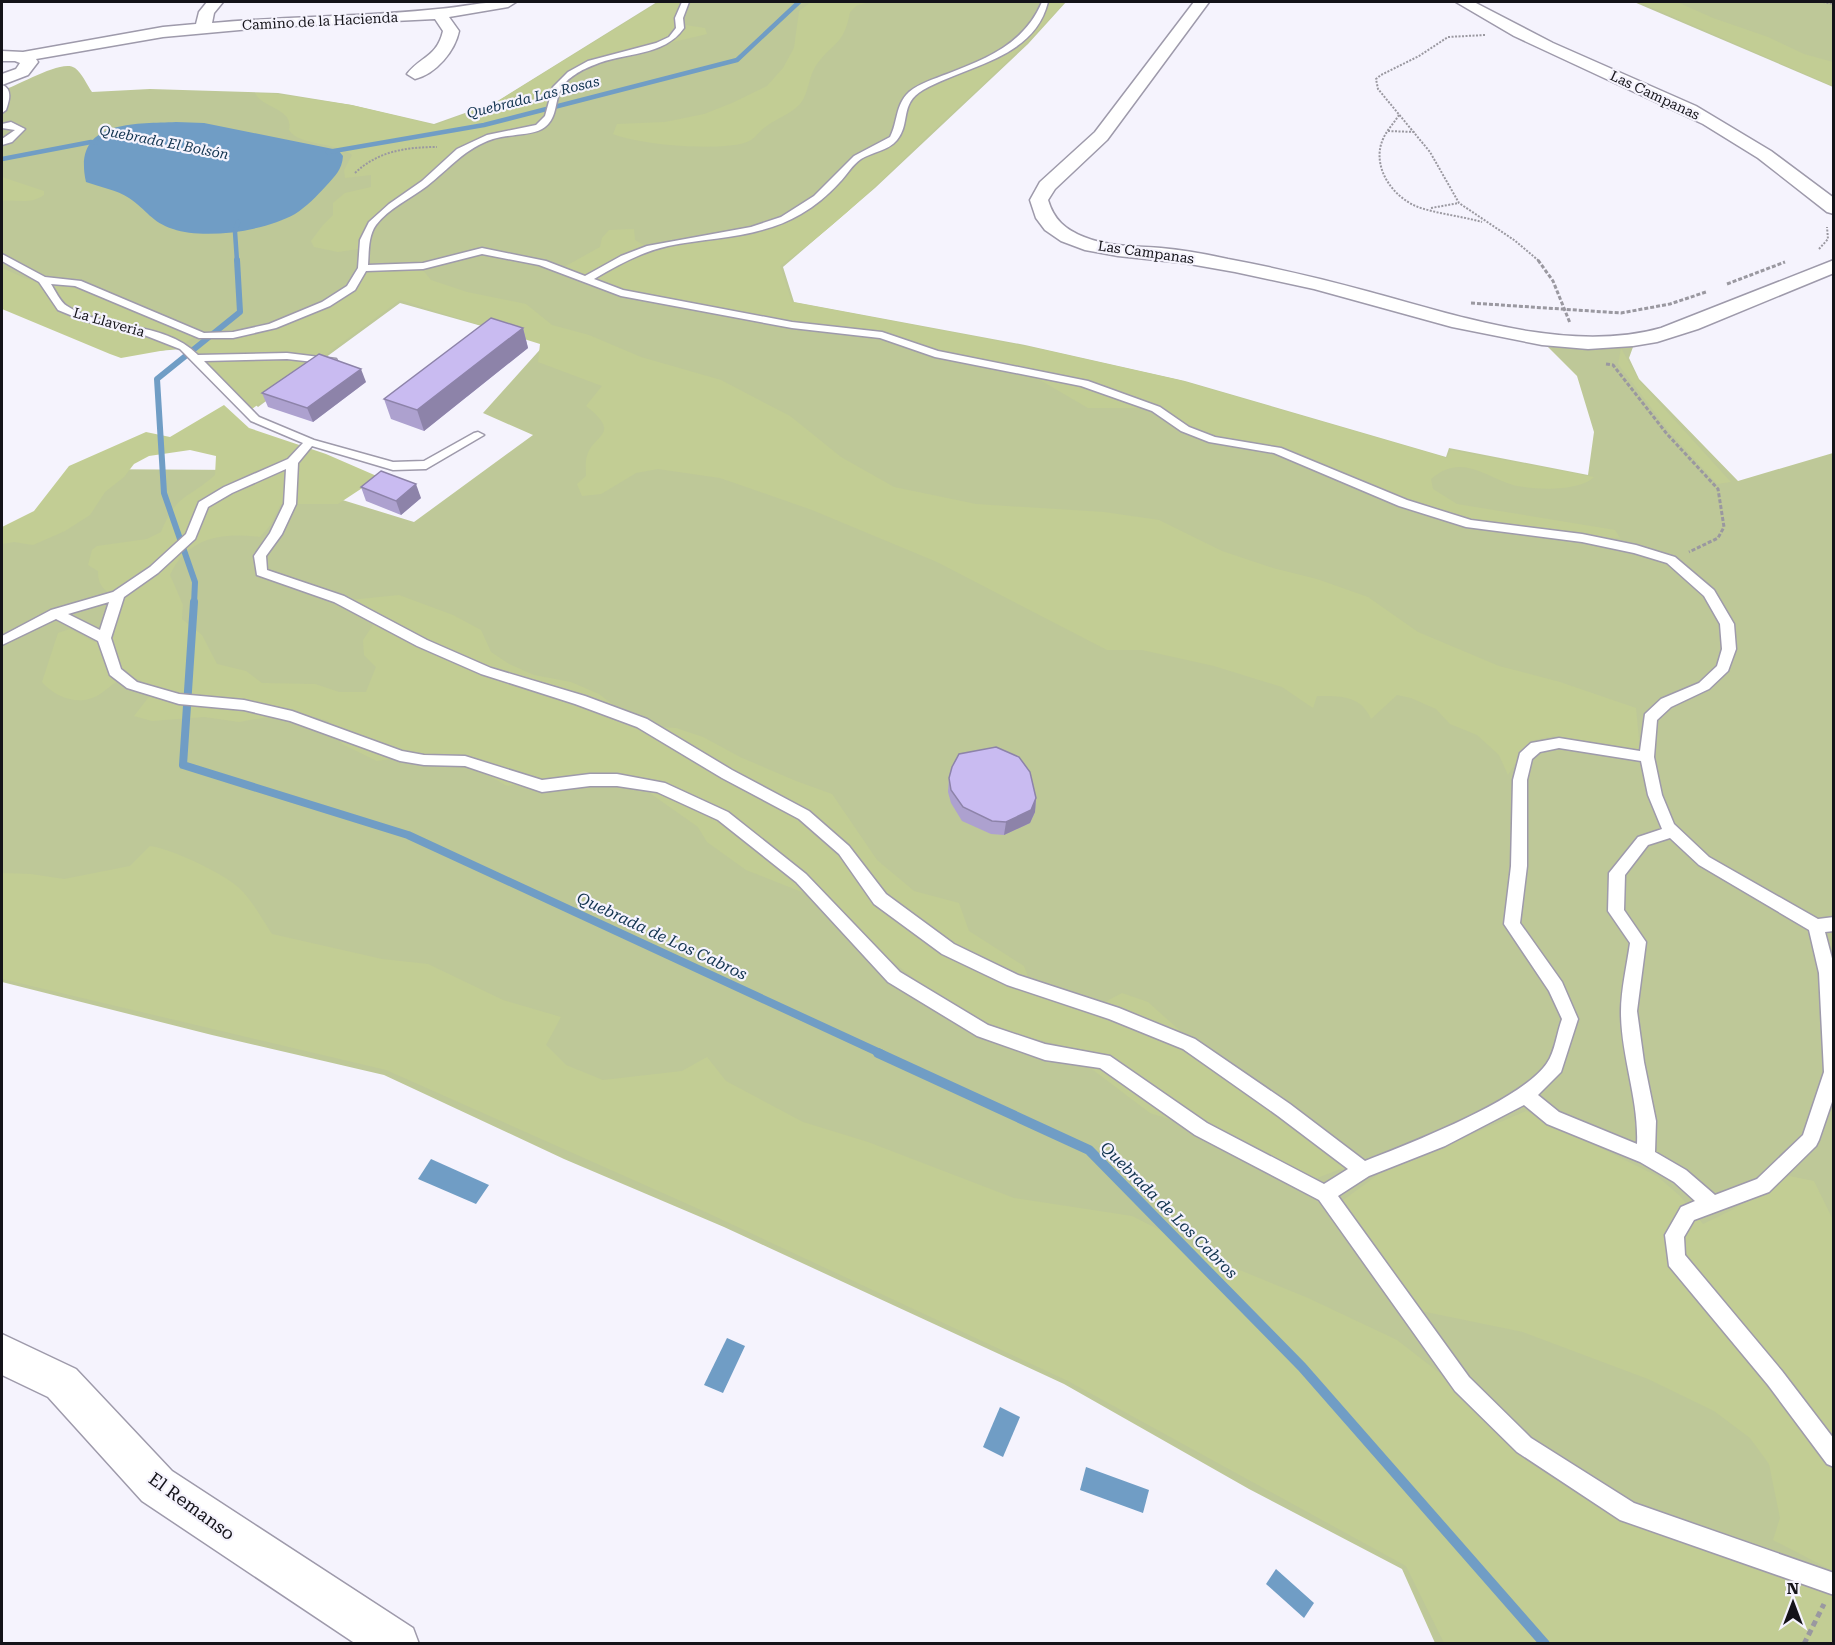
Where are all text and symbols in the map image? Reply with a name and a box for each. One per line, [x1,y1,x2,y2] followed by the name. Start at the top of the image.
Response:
[242,9,399,33] street label: Camino de la Hacienda
[1608,67,1703,123] street label: Las Campanas
[465,73,601,121] water label: Quebrada Las Rosas
[98,122,230,162] water label: Quebrada El Bolsón
[1097,237,1195,267] street label: Las Campanas
[71,304,147,340] street label: La Llaveria
[574,888,750,984] water label: Quebrada de Los Cabros
[1097,1138,1241,1282] water label: Quebrada de Los Cabros
[145,1468,239,1544] street label: El Remanso
[1763,1573,1823,1633] north arrow
[1787,1579,1799,1598] text: N

